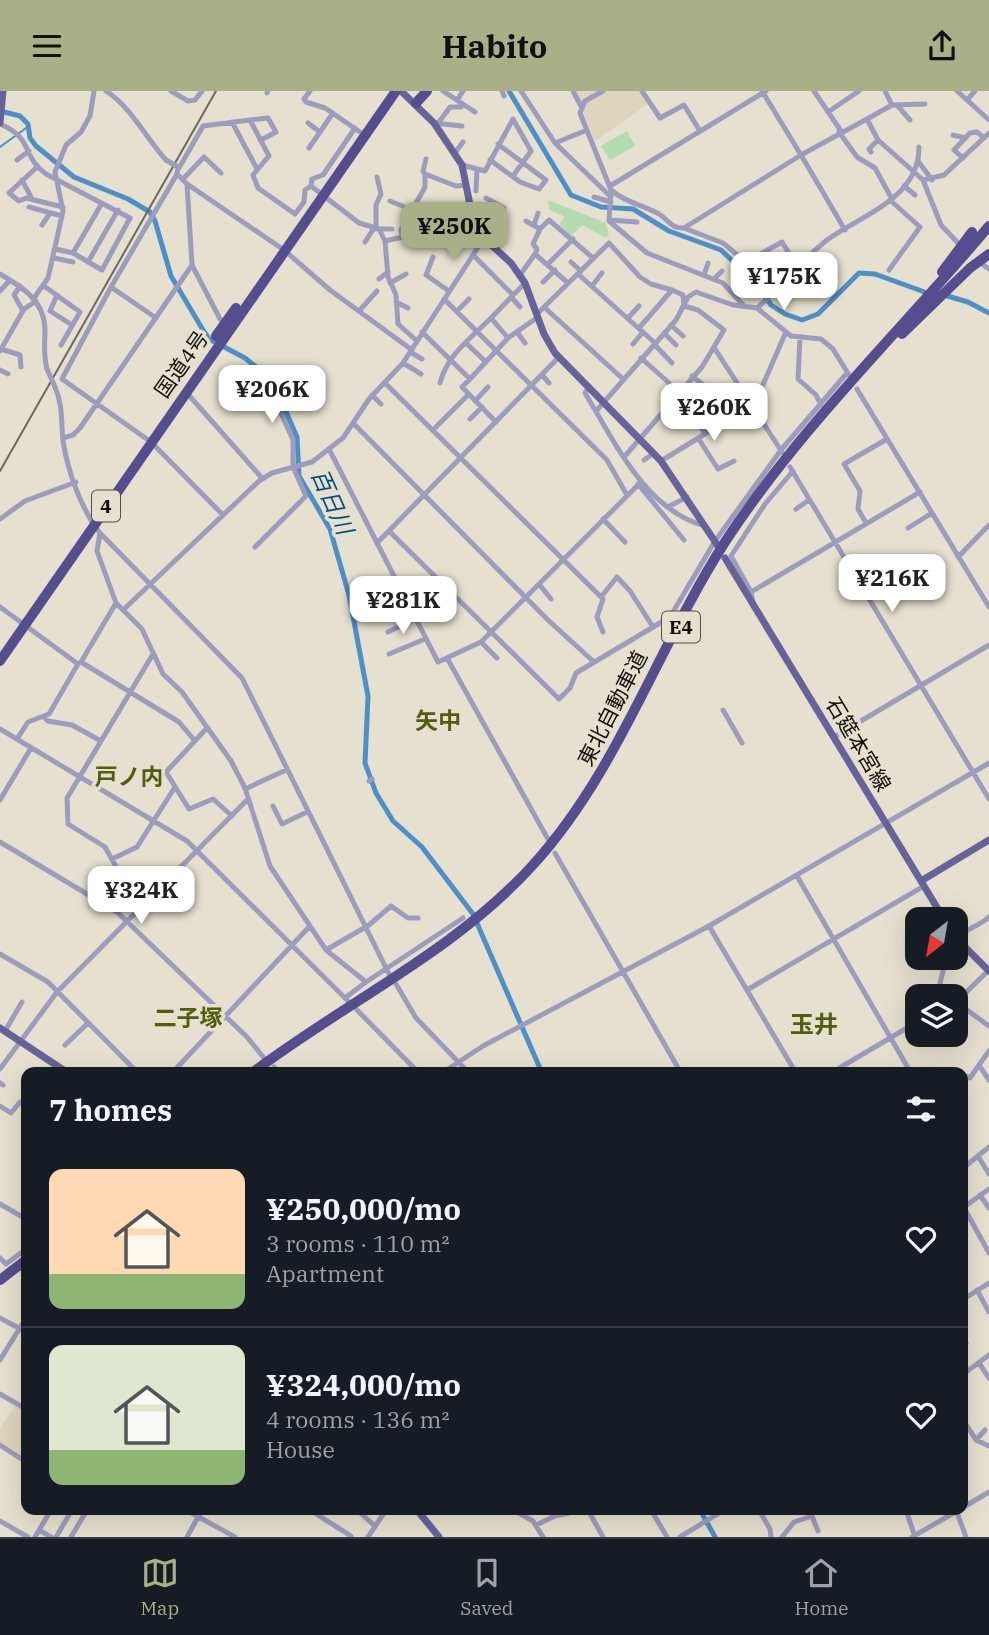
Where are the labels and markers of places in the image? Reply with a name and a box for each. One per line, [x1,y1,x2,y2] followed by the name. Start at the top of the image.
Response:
[405,202,503,262] pin: ¥250K
[735,253,833,312] pin: ¥175K
[223,365,321,425] pin: ¥206K
[665,383,763,443] pin: ¥260K
[843,554,941,614] pin: ¥216K
[354,577,452,636] pin: ¥281K
[92,867,190,926] pin: ¥324K

